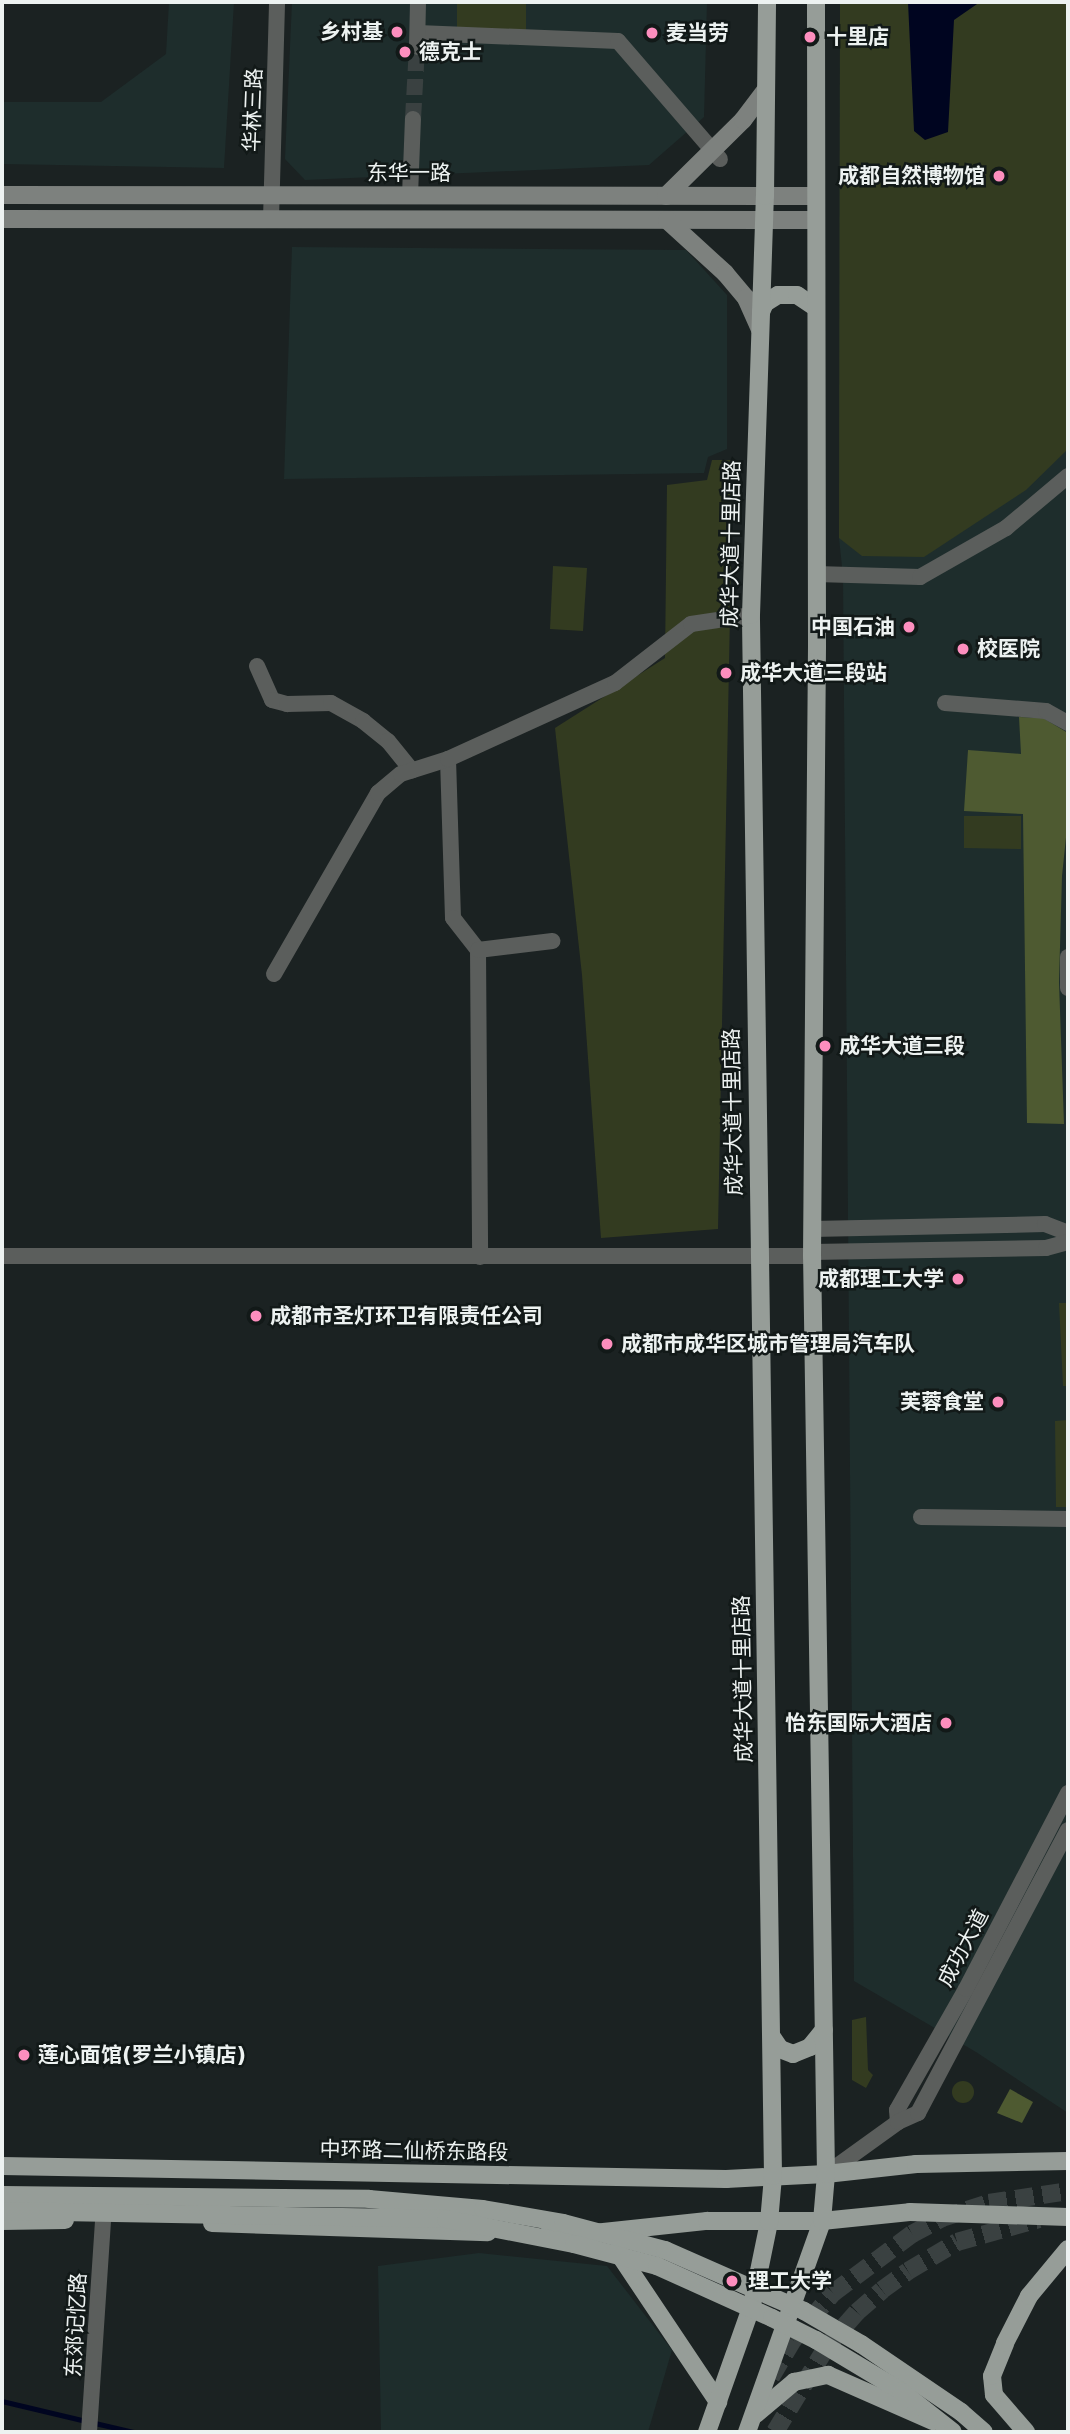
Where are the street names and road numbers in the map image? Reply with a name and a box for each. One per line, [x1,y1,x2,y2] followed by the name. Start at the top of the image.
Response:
[239,68,267,152] street label: 华林三路
[367,160,451,186] street label: 东华一路
[717,460,745,628] street label: 成华大道十里店路
[719,1028,747,1196] street label: 成华大道十里店路
[729,1595,757,1763] street label: 成华大道十里店路
[932,1905,994,1991] street label: 成功大道
[319,2137,509,2165] street label: 中环路二仙桥东路段
[61,2272,91,2378] street label: 东郊记忆路

